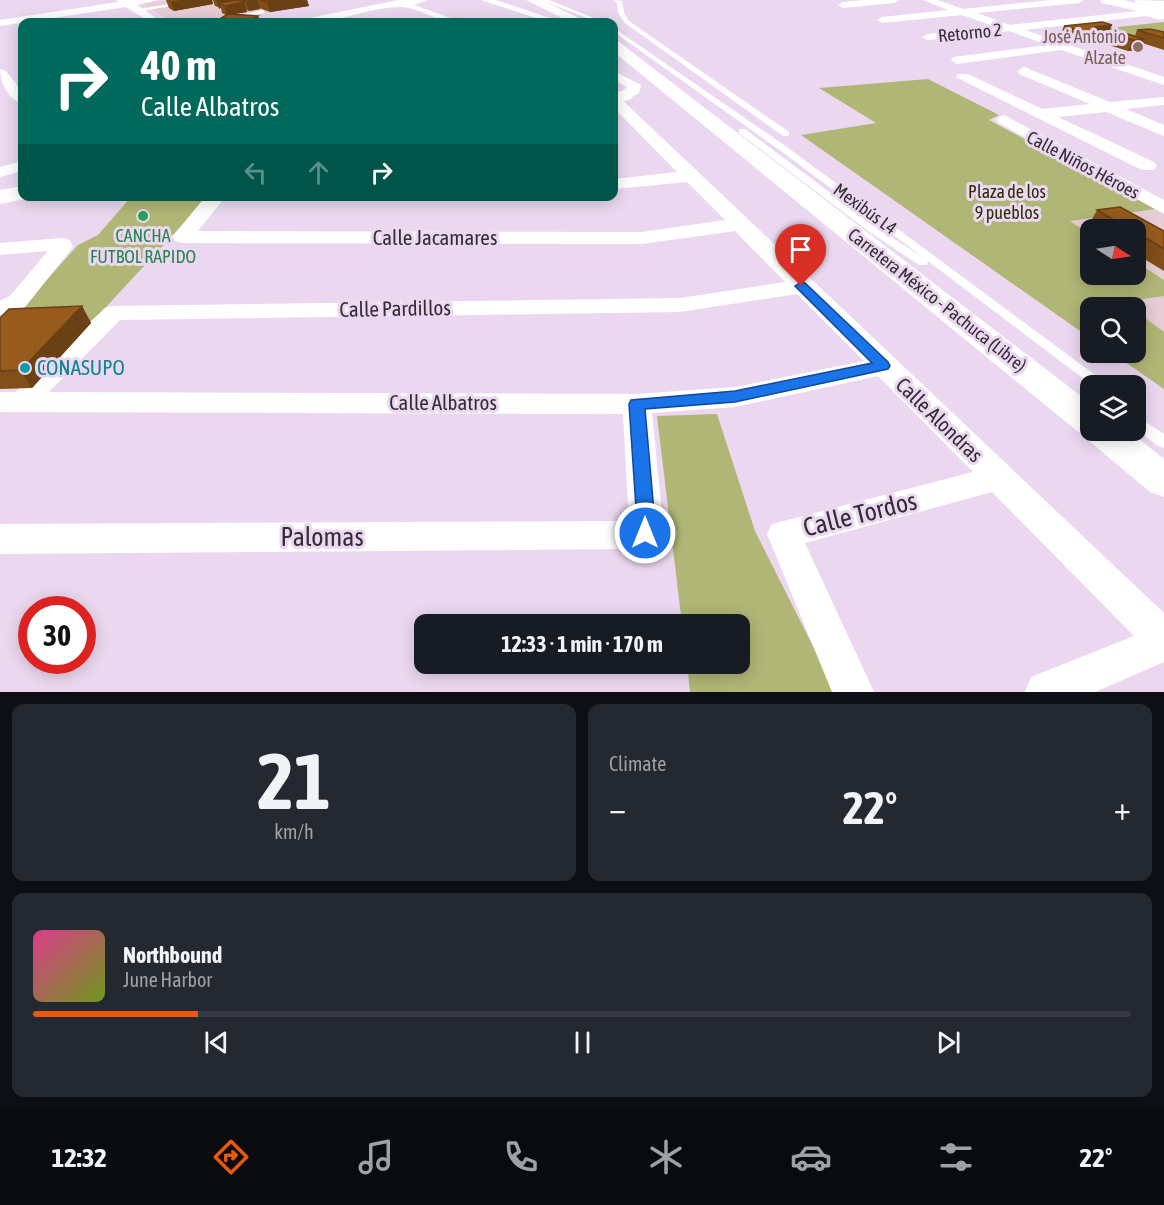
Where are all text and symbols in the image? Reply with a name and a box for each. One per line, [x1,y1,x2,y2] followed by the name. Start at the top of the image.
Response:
[937,19,1003,46] street label: Retorno 2
[1042,26,1126,68] place label: José Antonio Alzate
[1131,40,1145,54] marker: José Antonio Alzate
[141,41,216,89] text: 40 m
[42,42,120,120] icon: right
[141,91,279,122] text: Calle Albatros
[1023,126,1143,203] street label: Calle Niños Héroes
[239,156,272,189] icon: left
[302,156,335,189] icon: ahead
[365,156,398,189] icon: right
[830,179,901,239] street label: Mexibús L4
[968,181,1046,223] park label: Plaza de los 9 pueblos
[136,209,150,223] marker: CANCHA FUTBOL RAPIDO
[1080,219,1146,285] north arrow
[1080,219,1146,441] map controls
[844,223,1031,376] street label: Carretera México - Pachuca (Libre)
[775,224,826,286] pin
[90,225,196,267] place label: CANCHA FUTBOL RAPIDO
[373,225,497,249] street label: Calle Jacamares
[784,233,817,266] icon: arrive
[339,295,451,321] street label: Calle Pardillos
[1080,297,1146,363] button: search
[37,355,125,379] place label: CONASUPO
[18,361,32,375] marker: CONASUPO
[891,372,988,467] street label: Calle Alondras
[1080,375,1146,441] button: layers
[389,390,497,414] street label: Calle Albatros
[800,485,920,543] street label: Calle Tordos
[613,501,677,565] position arrow
[280,522,364,552] street label: Palomas
[18,596,96,674] speed limit sign: 30
[501,631,663,657] text: 12:33 · 1 min · 170 m
[257,736,331,826] text: 21
[609,752,666,775] text: Climate
[843,782,897,834] text: 22°
[609,789,626,827] text: −
[1114,789,1131,827] text: +
[274,820,314,843] text: km/h
[123,942,222,968] text: Northbound
[123,968,212,991] text: June Harbor
[200,1026,233,1059] icon: previous
[566,1026,599,1059] icon: pause
[932,1026,965,1059] icon: next
[210,1136,252,1178] icon: directions
[355,1136,397,1178] icon: music
[500,1136,542,1178] icon: phone
[645,1136,687,1178] icon: climate
[790,1136,832,1178] icon: car
[935,1136,977,1178] icon: filters
[51,1142,107,1173] text: 12:32
[1080,1142,1112,1173] text: 22°

